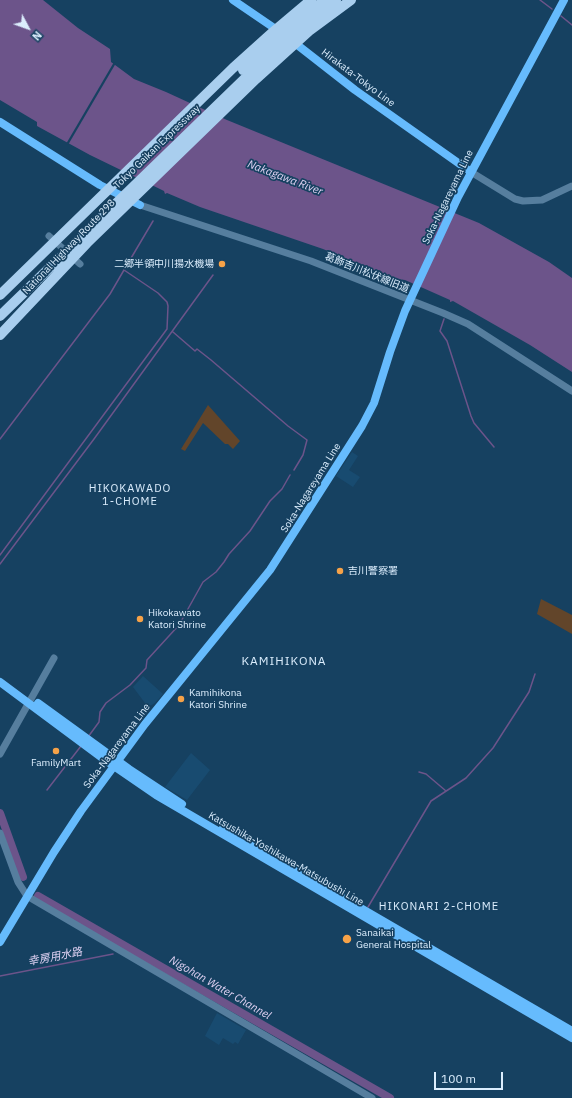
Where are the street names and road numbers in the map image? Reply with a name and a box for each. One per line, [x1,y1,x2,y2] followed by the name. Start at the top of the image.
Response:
[319,46,397,110] street label: Hirakata-Tokyo Line
[111,103,203,191] street label: Tokyo Gaikan Expressway
[420,148,476,246] street label: Soka-Nagareyama Line
[20,197,118,297] street label: National Highway Route 298
[323,251,411,295] street label: 葛飾吉川松伏線旧道
[279,441,343,535] street label: Soka-Nagareyama Line
[81,701,153,791] street label: Soka-Nagareyama Line
[206,810,366,908] street label: Katsushika-Yoshikawa-Matsubushi Line

